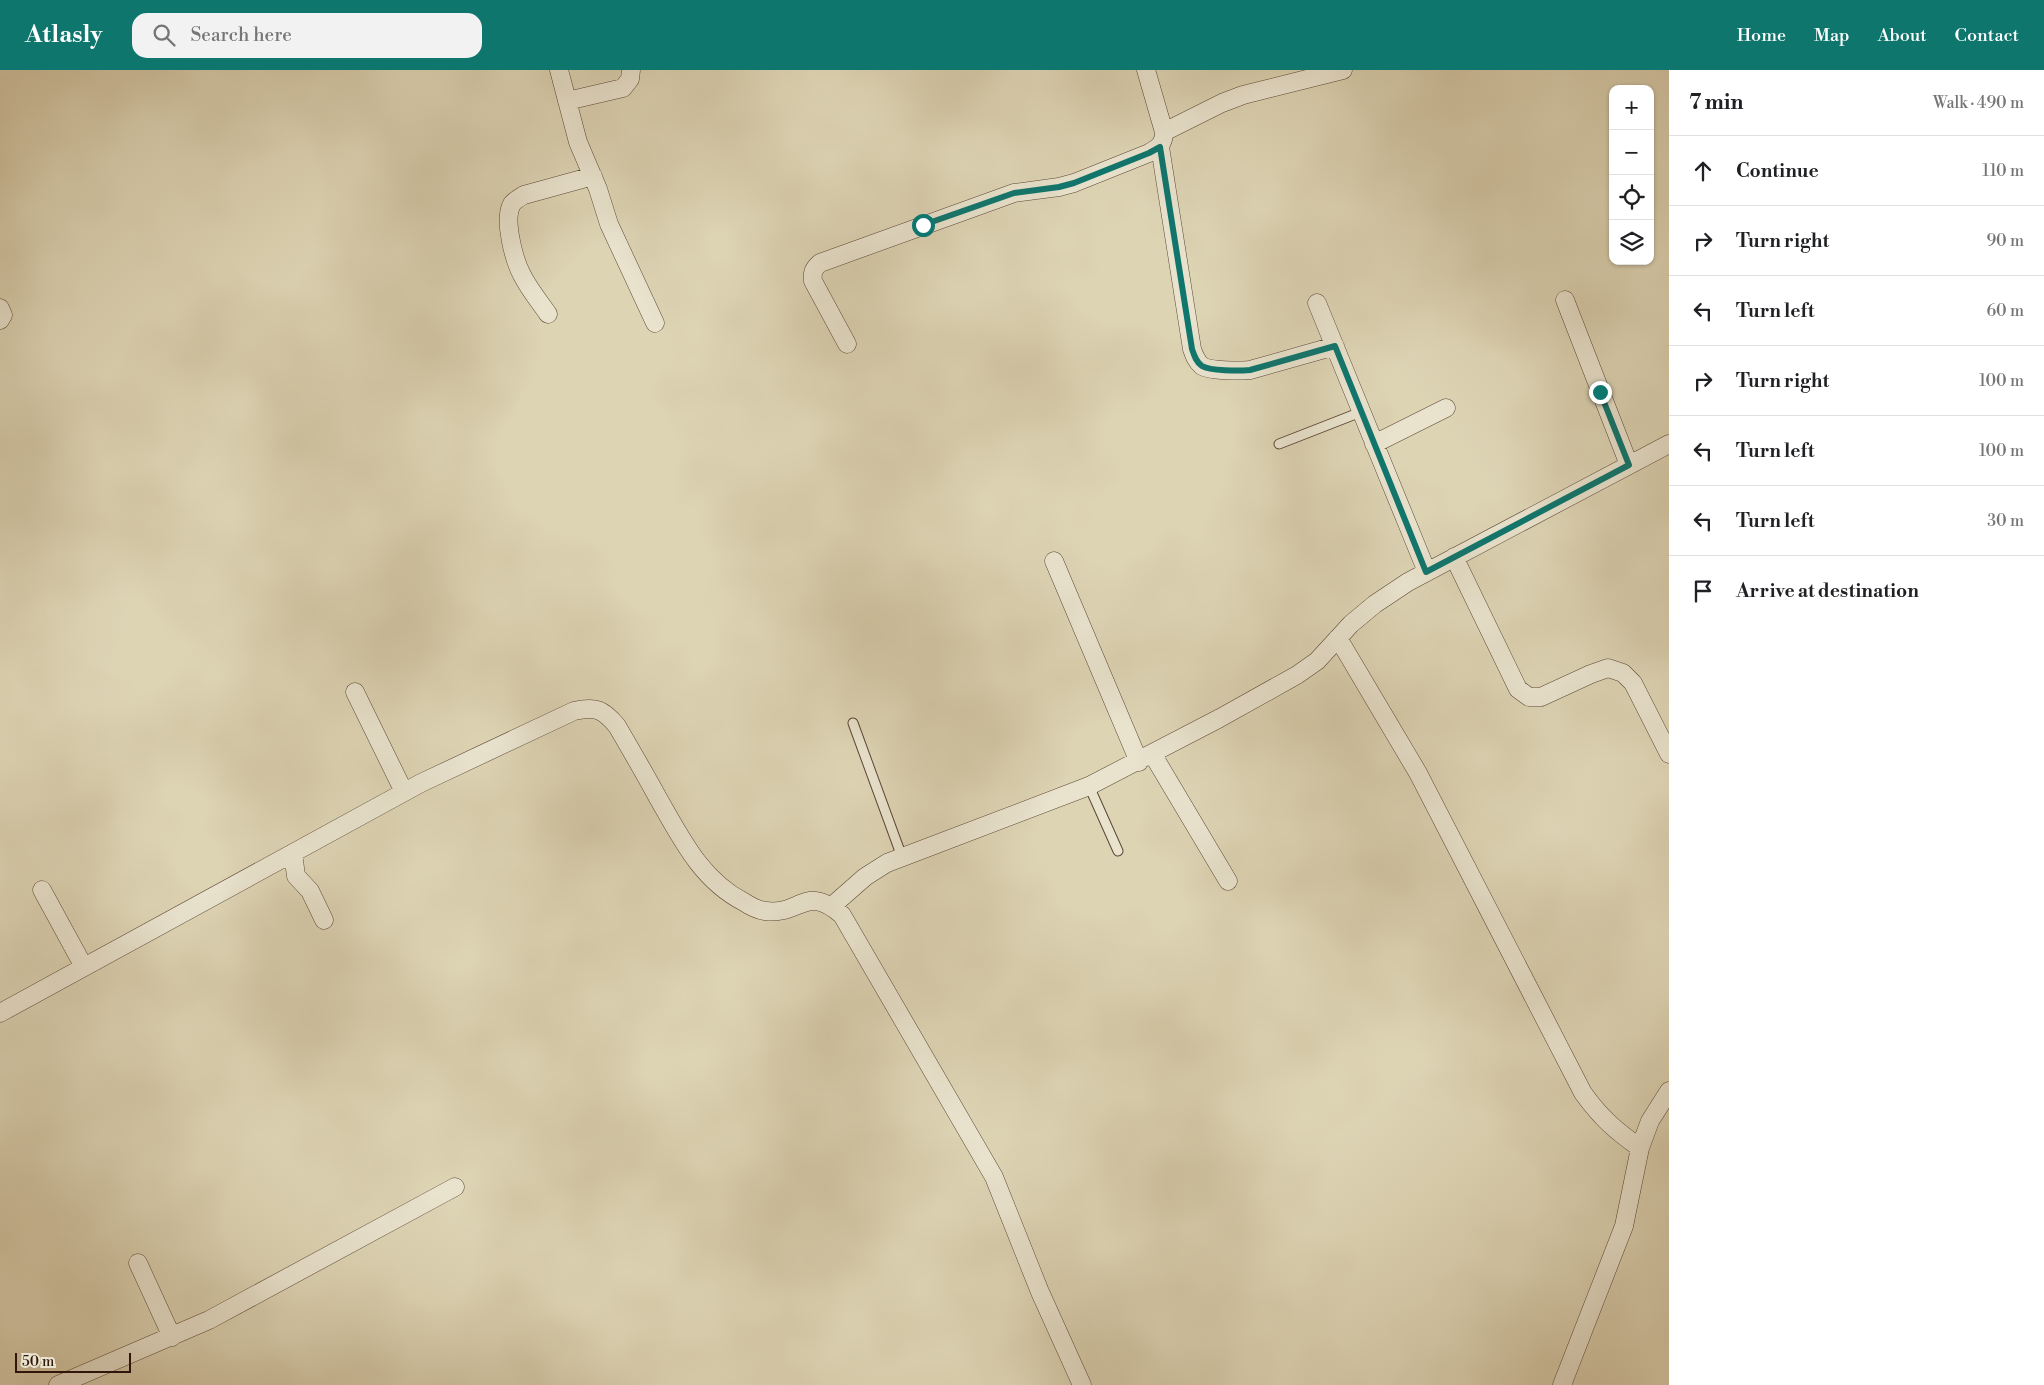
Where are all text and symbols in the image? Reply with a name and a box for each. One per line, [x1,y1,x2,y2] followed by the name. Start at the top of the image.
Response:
[132,13,482,58] search box
[25,20,102,50] text: Atlasly
[150,21,178,49] icon: search
[190,23,292,47] text: Search here
[1737,24,1786,47] text: Home
[1814,24,1850,47] text: Map
[1878,24,1927,47] text: About
[1955,24,2019,47] text: Contact
[1609,85,1654,265] map controls
[1609,85,1654,130] button: +
[1689,90,1743,116] text: 7 min
[1933,93,2024,113] text: Walk · 490 m
[1609,130,1654,175] button: −
[1689,157,1717,185] icon: ahead
[1736,159,1819,183] text: Continue
[1982,161,2024,181] text: 110 m
[1609,175,1654,220] button: locate
[912,214,935,237] route start
[1609,220,1654,265] button: layers
[1689,227,1717,255] icon: right
[1736,229,1829,253] text: Turn right
[1986,231,2024,251] text: 90 m
[1689,297,1717,325] icon: left
[1736,299,1815,323] text: Turn left
[1986,301,2024,321] text: 60 m
[1689,367,1717,395] icon: right
[1736,369,1829,393] text: Turn right
[1979,371,2024,391] text: 100 m
[1589,381,1612,404] route end
[1689,437,1717,465] icon: left
[1736,439,1815,463] text: Turn left
[1979,441,2024,461] text: 100 m
[1689,507,1717,535] icon: left
[1736,509,1815,533] text: Turn left
[1987,511,2024,531] text: 30 m
[1689,577,1717,605] icon: arrive
[1736,579,1919,603] text: Arrive at destination
[15,1350,131,1373] scale bar
[22,1353,54,1371] text: 50 m

